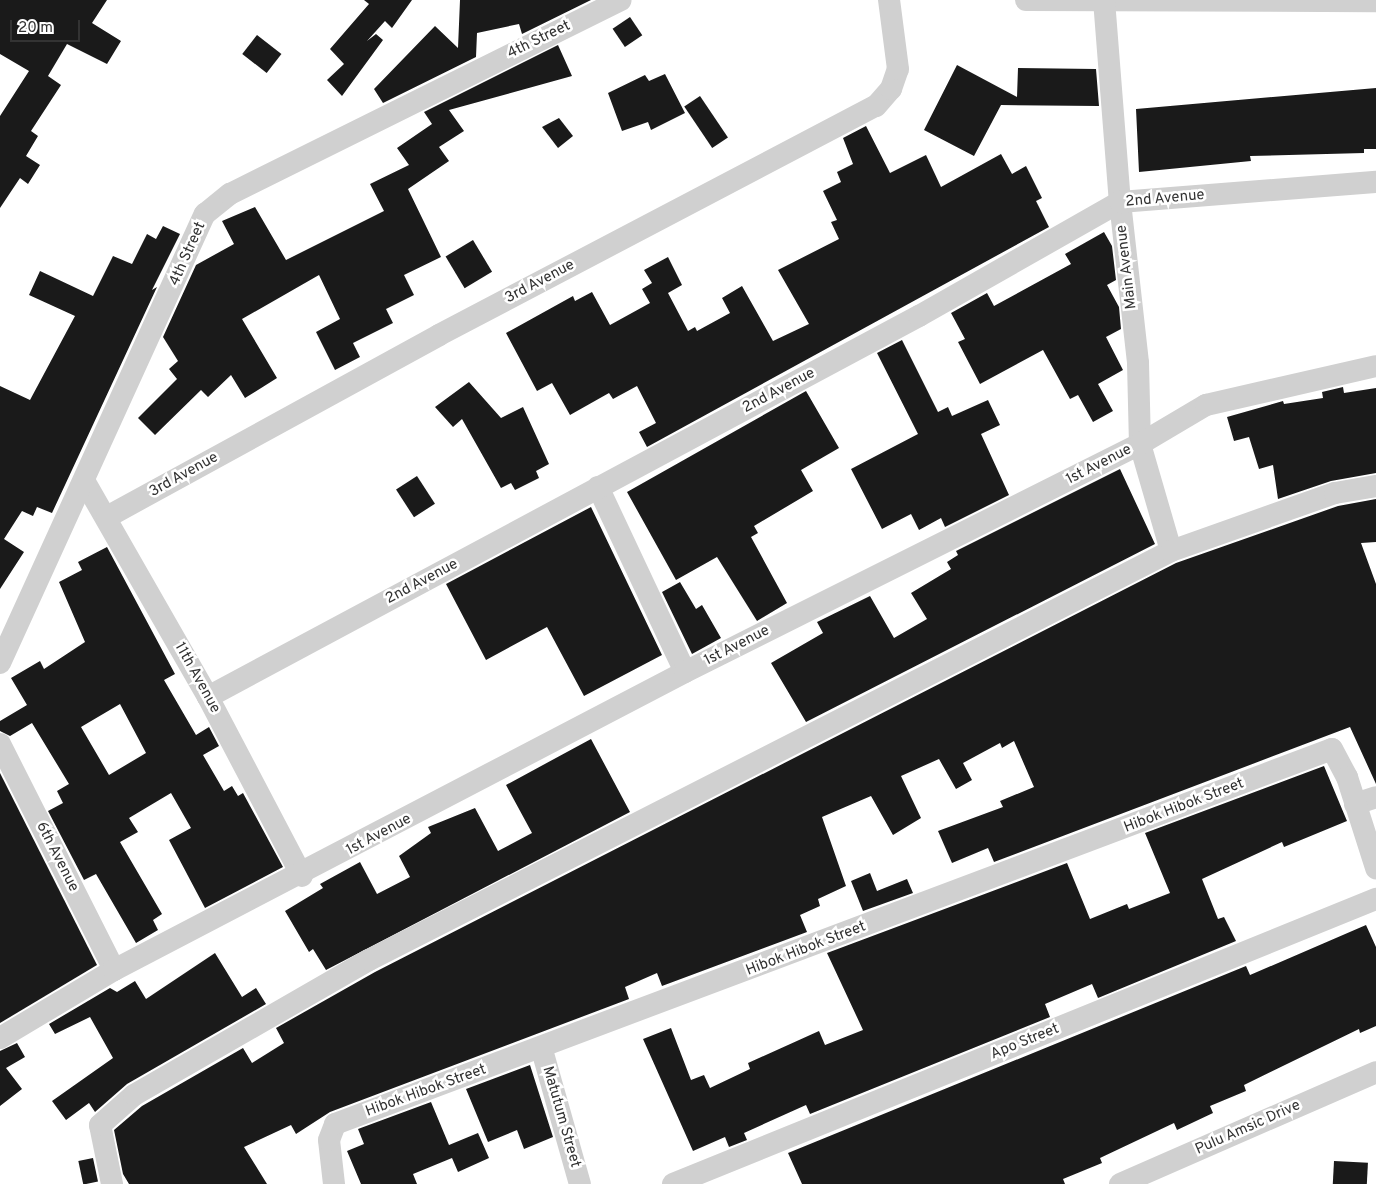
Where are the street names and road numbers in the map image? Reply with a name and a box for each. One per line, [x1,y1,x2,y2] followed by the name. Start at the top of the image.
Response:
[505,17,573,63] street label: 4th Street
[1124,187,1206,211] street label: 2nd Avenue
[166,219,210,289] street label: 4th Street
[1113,224,1141,310] street label: Main Avenue
[502,256,578,308] street label: 3rd Avenue
[739,364,819,418] street label: 2nd Avenue
[1063,441,1135,489] street label: 1st Avenue
[146,449,222,501] street label: 3rd Avenue
[382,555,462,609] street label: 2nd Avenue
[701,622,773,670] street label: 1st Avenue
[170,639,224,717] street label: 11th Avenue
[1122,775,1246,837] street label: Hibok Hibok Street
[343,810,415,860] street label: 1st Avenue
[32,819,82,895] street label: 6th Avenue
[744,918,868,980] street label: Hibok Hibok Street
[988,1020,1062,1064] street label: Apo Street
[363,1061,489,1121] street label: Hibok Hibok Street
[538,1064,584,1170] street label: Matutum Street
[1192,1097,1304,1159] street label: Pulu Amsic Drive

